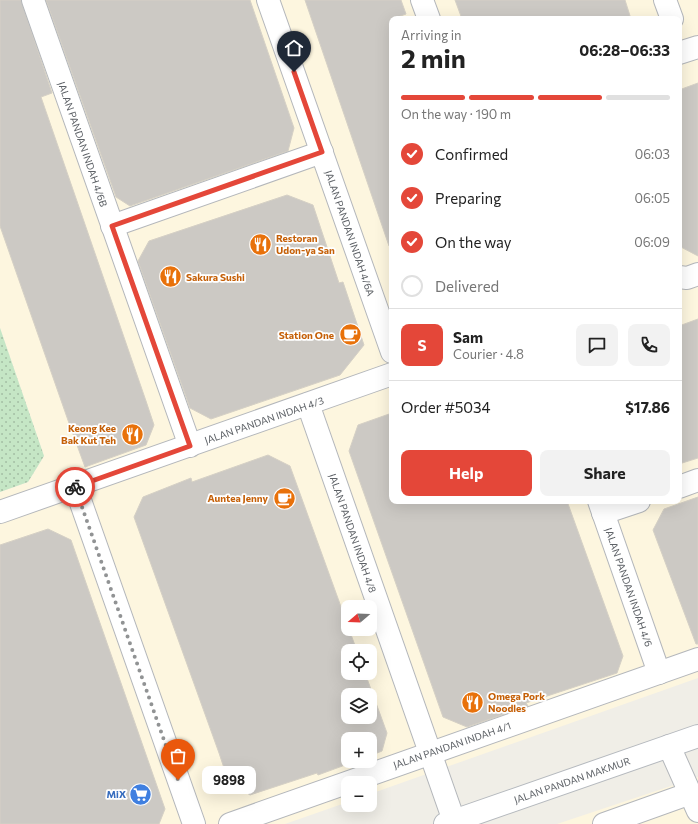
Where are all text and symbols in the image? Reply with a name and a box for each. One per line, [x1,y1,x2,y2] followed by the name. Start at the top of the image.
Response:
[401,27,461,43] text: Arriving in
[277,31,311,72] pin
[283,37,305,59] icon: home
[579,41,670,59] text: 06:28–06:33
[401,42,466,73] text: 2 min
[56,80,110,209] street label: JALAN PANDAN INDAH 4/6B
[401,106,511,122] text: On the way · 190 m
[401,143,423,165] icon: check
[435,145,508,163] text: Confirmed
[635,146,670,162] text: 06:03
[323,169,377,298] street label: JALAN PANDAN INDAH 4/6A
[401,187,423,209] icon: check
[435,189,501,207] text: Preparing
[635,190,670,206] text: 06:05
[248,231,274,257] restaurant icon: Restoran Udon-ya San
[401,231,423,253] icon: check
[276,232,335,256] place label: Restoran Udon-ya San
[435,233,512,251] text: On the way
[634,234,670,250] text: 06:09
[158,264,184,290] restaurant icon: Sakura Sushi
[186,271,245,283] place label: Sakura Sushi
[435,277,499,295] text: Delivered
[337,322,363,348] cafe icon: Station One
[576,324,618,366] button: chat
[628,324,670,366] button: phone
[453,328,483,346] text: Sam
[279,329,334,341] place label: Station One
[417,336,427,354] text: S
[453,346,524,362] text: Courier · 4.8
[203,394,325,446] street label: JALAN PANDAN INDAH 4/3
[401,398,491,416] text: Order #5034
[625,398,670,416] text: $17.86
[119,421,145,447] restaurant icon: Keong Kee Bak Kut Teh
[61,422,116,446] place label: Keong Kee Bak Kut Teh
[401,450,532,496] button: Help
[540,450,670,496] button: Share
[55,467,95,507] courier
[327,472,379,594] street label: JALAN PANDAN INDAH 4/8
[64,476,86,498] icon: bike
[271,485,297,511] cafe icon: Auntea Jenny
[207,492,268,504] place label: Auntea Jenny
[603,526,655,648] street label: JALAN PANDAN INDAH 4/6
[341,600,377,636] north arrow
[341,600,377,812] map controls
[341,644,377,680] button: locate
[341,688,377,724] button: layers
[460,689,486,715] restaurant icon: Omega Pork Noodles
[488,690,545,714] place label: Omega Pork Noodles
[391,719,513,771] street label: JALAN PANDAN INDAH 4/1
[341,732,377,768] button: +
[161,739,195,780] pin
[167,745,189,767] icon: bag
[512,754,632,806] street label: JALAN PANDAN MAKMUR
[202,766,256,794] callout: 9898
[213,772,245,788] text: 9898
[341,776,377,812] button: −
[128,781,154,807] supermarket icon: MiX
[106,788,126,800] place label: MiX

